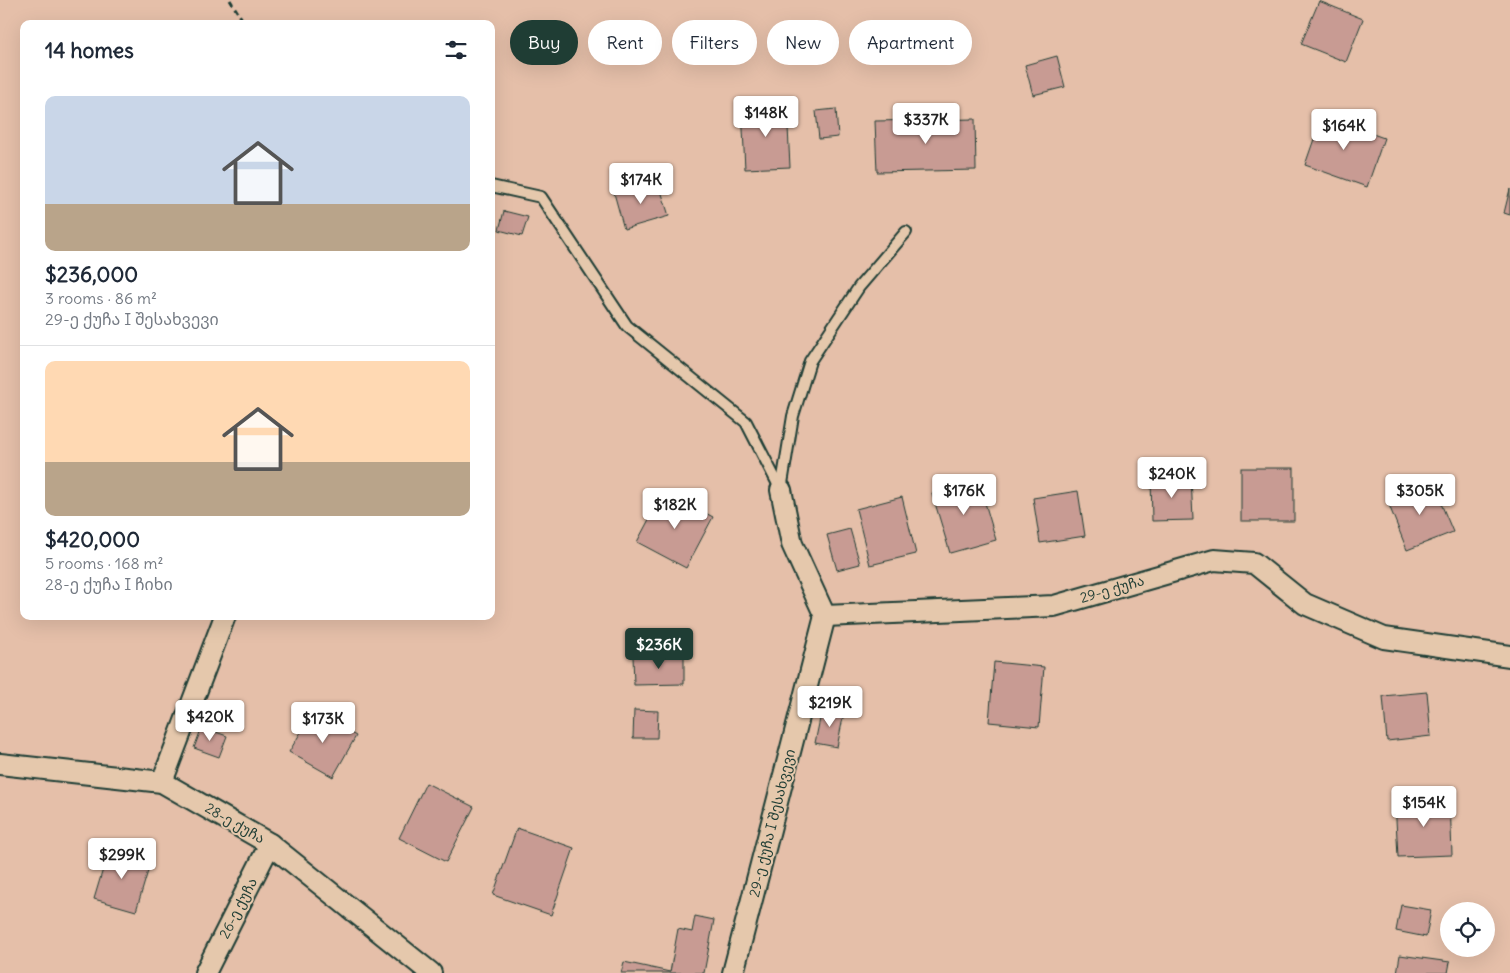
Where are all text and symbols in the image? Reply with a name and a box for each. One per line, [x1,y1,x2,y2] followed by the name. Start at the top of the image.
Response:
[510,20,578,65] chip: Buy
[588,20,662,65] chip: Rent
[672,20,757,65] chip: Filters
[767,20,839,65] chip: New
[849,20,972,65] chip: Apartment
[442,36,470,64] icon: filters
[45,37,134,64] text: 14 homes
[731,96,801,138] pin: $148K
[744,102,788,122] text: $148K
[891,102,961,145] pin: $337K
[1309,108,1379,151] pin: $164K
[904,109,948,129] text: $337K
[1322,115,1366,135] text: $164K
[213,128,303,218] icon: home
[606,162,676,205] pin: $174K
[620,169,662,189] text: $174K
[45,261,138,288] text: $236,000
[45,288,157,308] text: 3 rooms · 86 m²
[45,309,219,329] text: 29-ე ქუჩა I შესახვევი
[213,394,303,484] icon: home
[1137,456,1207,499] pin: $240K
[1148,463,1196,483] text: $240K
[929,474,999,516] pin: $176K
[1385,474,1455,516] pin: $305K
[943,480,985,500] text: $176K
[1396,480,1444,500] text: $305K
[640,488,710,530] pin: $182K
[654,494,696,514] text: $182K
[45,526,140,553] text: $420,000
[45,553,163,573] text: 5 rooms · 168 m²
[1078,571,1146,607] street label: 29-ე ქუჩა
[45,574,173,594] text: 28-ე ქუჩა I ჩიხი
[624,628,694,670] pin: $236K
[636,634,682,654] text: $236K
[795,686,865,728] pin: $219K
[808,692,852,712] text: $219K
[175,700,245,742] pin: $420K
[288,702,358,744] pin: $173K
[186,706,234,726] text: $420K
[302,708,344,728] text: $173K
[745,747,799,899] street label: 29-ე ქუჩა I შესახვევი
[1389,786,1459,828] pin: $154K
[1402,792,1446,812] text: $154K
[202,799,268,847] street label: 28-ე ქუჩა
[87,838,157,880] pin: $299K
[99,844,145,864] text: $299K
[215,875,261,941] street label: 26-ე ქუჩა
[1440,902,1495,957] map controls
[1440,902,1495,957] button: locate

